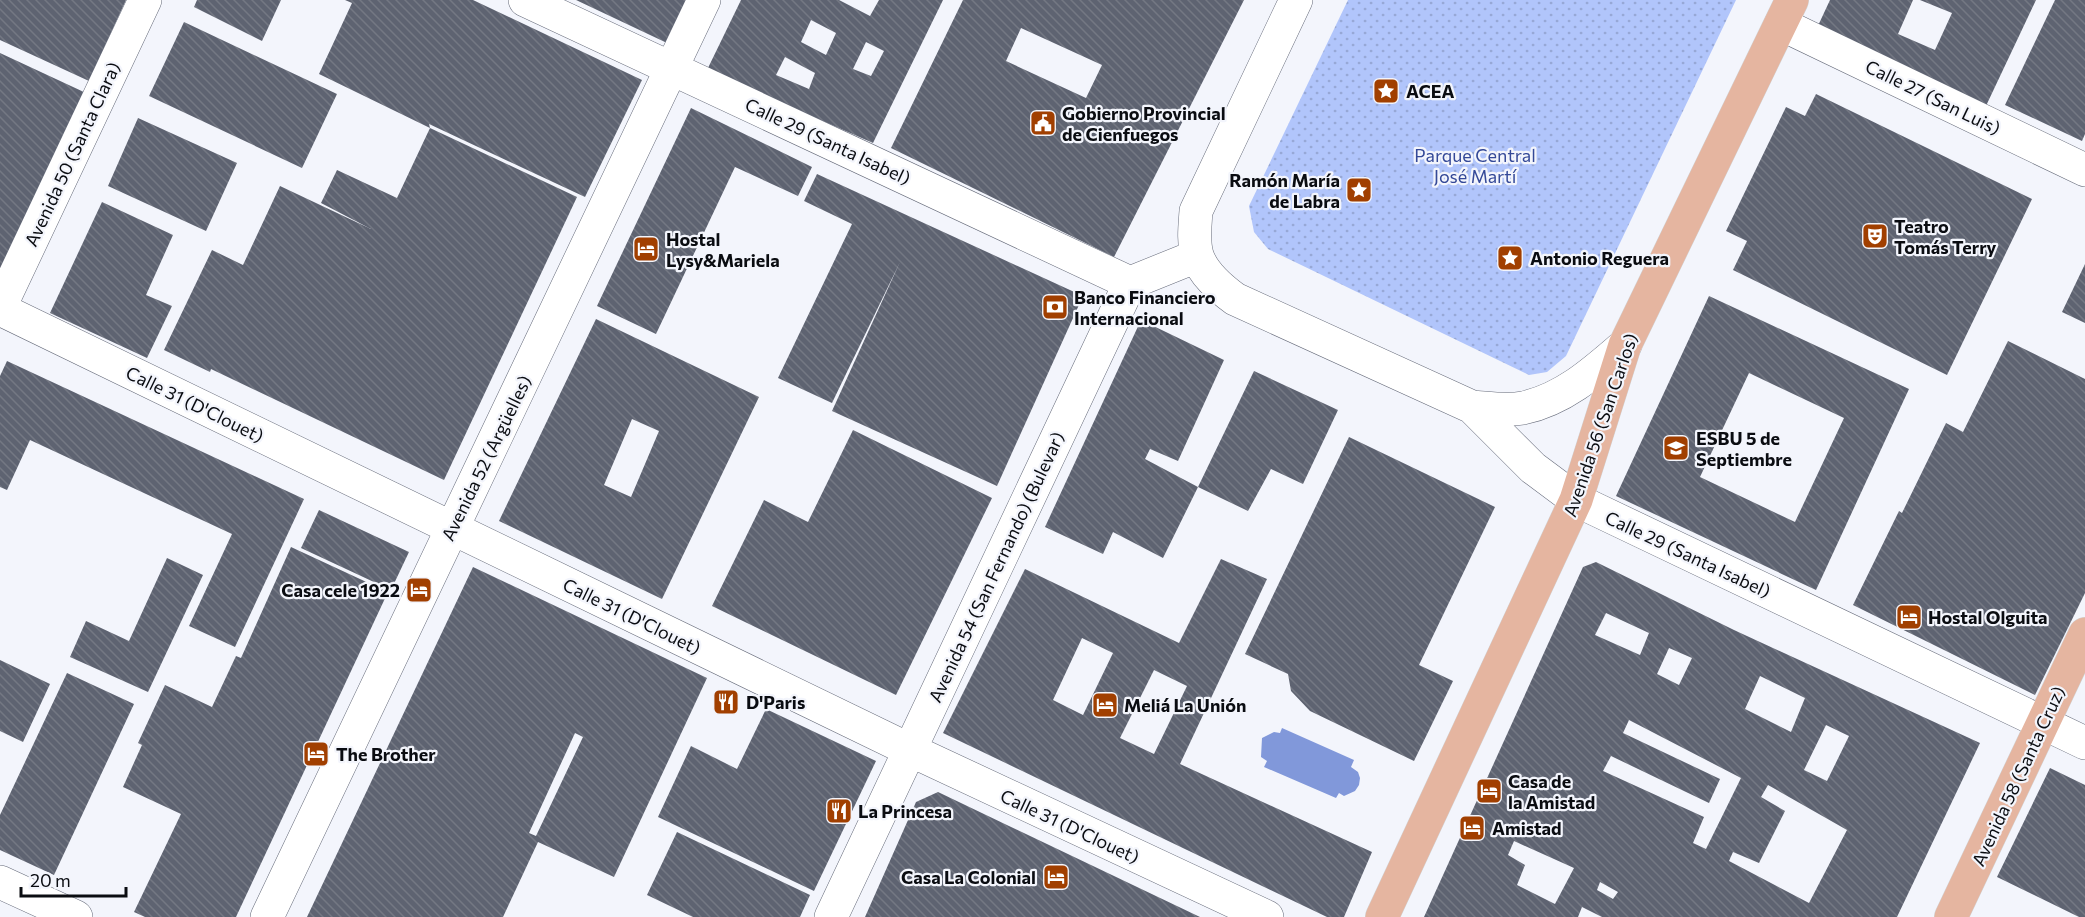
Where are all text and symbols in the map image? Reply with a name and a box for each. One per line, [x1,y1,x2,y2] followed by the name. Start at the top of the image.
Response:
[1862,55,2004,139] street label: Calle 27 (San Luis)
[20,58,124,250] street label: Avenida 50 (Santa Clara)
[1371,76,1401,106] place icon: ACEA
[1406,80,1454,102] place label: ACEA
[742,93,914,189] street label: Calle 29 (Santa Isabel)
[1062,102,1226,145] place label: Gobierno Provincial de Cienfuegos
[1028,108,1058,138] public building icon: Gobierno Provincial de Cienfuegos
[1414,144,1536,187] park label: Parque Central José Martí
[1229,169,1340,212] place label: Ramón María de Labra
[1344,175,1374,205] place icon: Ramón María de Labra
[1894,215,1997,258] place label: Teatro Tomás Terry
[1860,221,1890,251] theatre icon: Teatro Tomás Terry
[666,228,780,271] place label: Hostal Lysy&Mariela
[631,234,661,264] hotel icon: Hostal Lysy&Mariela
[1495,243,1525,273] place icon: Antonio Reguera
[1530,247,1669,269] place label: Antonio Reguera
[1074,286,1216,329] place label: Banco Financiero Internacional
[1040,292,1070,322] bank icon: Banco Financiero Internacional
[1558,330,1642,520] street label: Avenida 56 (San Carlos)
[123,361,267,447] street label: Calle 31 (D'Clouet)
[436,372,536,544] street label: Avenida 52 (Argüelles)
[1696,427,1792,470] place label: ESBU 5 de Septiembre
[923,428,1069,706] street label: Avenida 54 (San Fernando) (Bulevar)
[1661,433,1691,463] school or university icon: ESBU 5 de Septiembre
[1602,506,1774,602] street label: Calle 29 (Santa Isabel)
[560,573,704,659] street label: Calle 31 (D'Clouet)
[404,575,434,605] hotel icon: Casa cele 1922
[281,579,400,601] place label: Casa cele 1922
[1894,602,1924,632] hotel icon: Hostal Olguita
[1928,606,2048,628] place label: Hostal Olguita
[1967,683,2069,869] street label: Avenida 58 (Santa Cruz)
[711,687,741,717] restaurant icon: D'Paris
[1090,690,1120,720] hotel icon: Meliá La Unión
[746,691,805,713] place label: D'Paris
[1124,694,1247,716] place label: Meliá La Unión
[301,739,331,769] hotel icon: The Brother
[336,743,436,765] place label: The Brother
[1508,770,1595,813] place label: Casa de la Amistad
[1474,776,1504,806] hotel icon: Casa de la Amistad
[997,784,1143,868] street label: Calle 31 (D'Clouet)
[824,796,854,826] restaurant icon: La Princesa
[858,800,952,822] place label: La Princesa
[1457,813,1487,843] hotel icon: Amistad
[1492,817,1562,839] place label: Amistad
[21,860,126,898] scale bar
[1041,862,1071,892] hotel icon: Casa La Colonial
[901,866,1036,888] place label: Casa La Colonial
[30,869,71,891] text: 20 m

